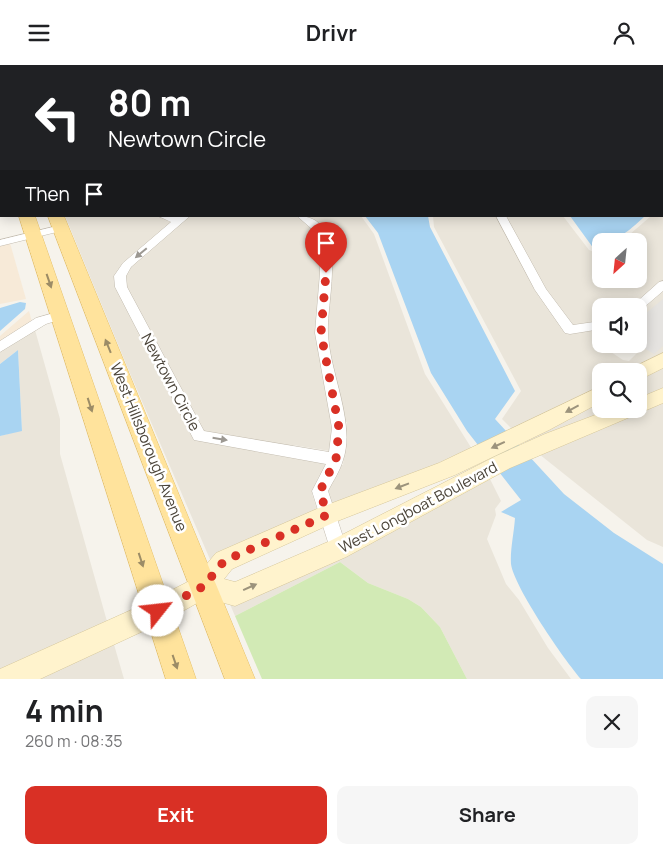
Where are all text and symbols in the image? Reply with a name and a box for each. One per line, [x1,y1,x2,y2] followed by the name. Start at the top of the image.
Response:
[306,18,357,48] text: Drivr
[25,19,53,47] icon: menu
[610,19,638,47] icon: person
[108,79,191,127] text: 80 m
[25,85,90,150] icon: left
[108,124,266,154] text: Newtown Circle
[80,180,108,208] icon: arrive
[25,181,70,207] text: Then
[305,222,347,273] pin
[312,229,340,257] icon: arrive
[592,233,648,287] north arrow
[592,233,647,418] map controls
[135,247,148,258] one-way arrow
[46,273,53,288] one-way arrow
[592,298,647,353] button: sound
[136,329,206,435] street label: Newtown Circle
[104,338,111,353] one-way arrow
[105,359,193,535] street label: West Hillsborough Avenue
[592,363,647,418] button: search
[87,398,95,413] one-way arrow
[565,404,578,413] one-way arrow
[212,436,228,444] one-way arrow
[491,441,505,449] one-way arrow
[335,456,501,558] street label: West Longboat Boulevard
[395,483,409,491] one-way arrow
[138,552,145,567] one-way arrow
[243,583,257,591] one-way arrow
[131,584,183,636] position arrow
[172,654,179,669] one-way arrow
[25,690,103,731] text: 4 min
[586,696,638,748] button: close
[25,730,123,752] text: 260 m · 08:35
[25,786,327,844] button: Exit
[337,786,638,844] button: Share

